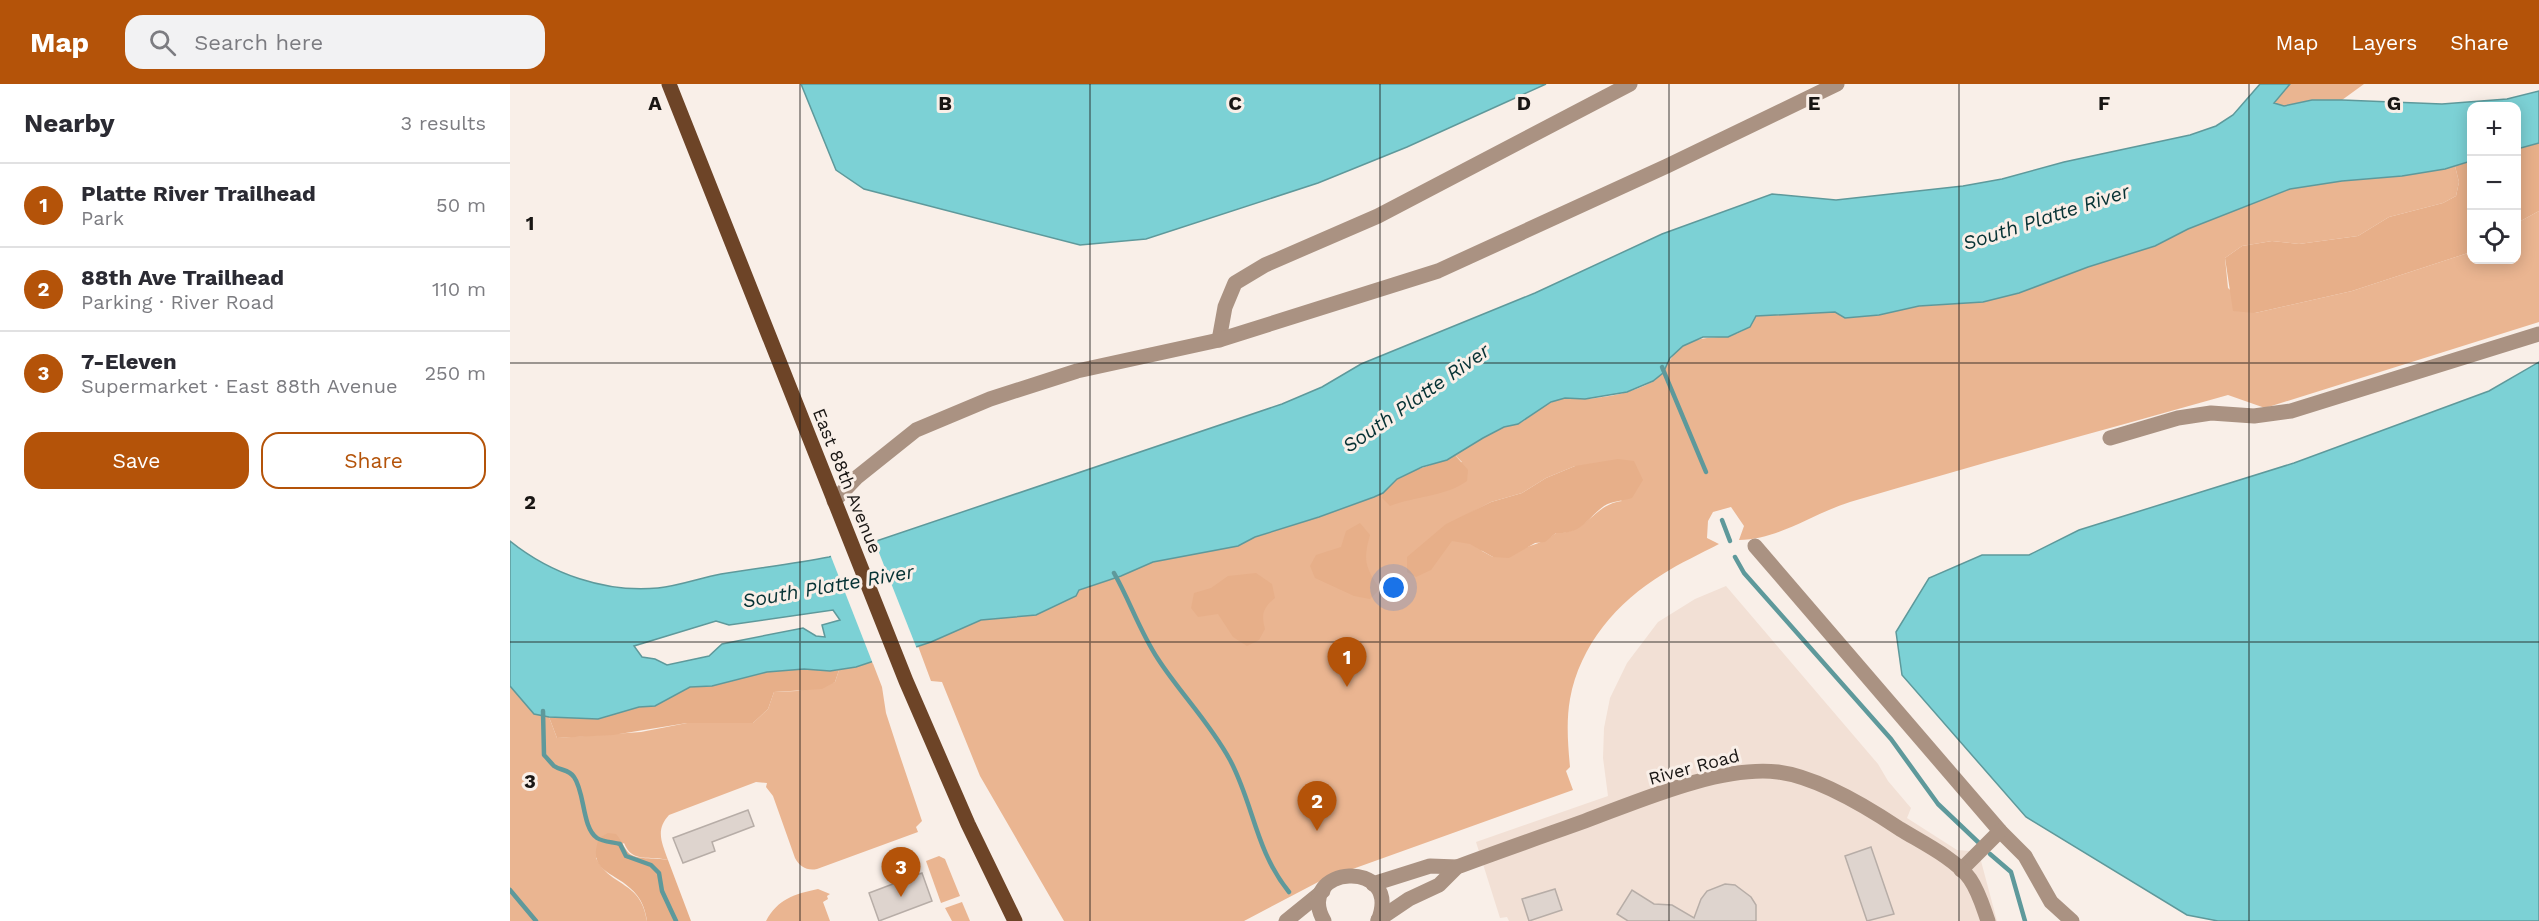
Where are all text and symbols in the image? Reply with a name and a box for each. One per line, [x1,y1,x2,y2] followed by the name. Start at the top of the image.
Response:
[125,15,545,69] search box
[30,26,89,59] text: Map
[146,26,179,59] icon: search
[194,30,323,55] text: Search here
[2275,30,2318,55] text: Map
[2351,30,2417,55] text: Layers
[2450,30,2509,55] text: Share
[648,91,662,115] text: A
[938,91,952,115] text: B
[1228,91,1242,115] text: C
[1517,91,1531,115] text: D
[1808,91,1820,115] text: E
[2098,91,2110,115] text: F
[2387,91,2401,115] text: G
[2467,102,2521,264] map controls
[2467,102,2521,156] button: +
[24,108,115,138] text: Nearby
[401,111,486,135] text: 3 results
[2467,156,2521,210] button: −
[1960,178,2134,255] water label: South Platte River
[81,181,316,206] text: Platte River Trailhead
[39,193,48,217] text: 1
[436,193,486,217] text: 50 m
[81,206,124,230] text: Park
[2467,210,2521,264] button: locate
[526,211,534,235] text: 1
[81,265,284,290] text: 88th Ave Trailhead
[38,277,49,301] text: 2
[432,277,486,301] text: 110 m
[81,290,274,314] text: Parking · River Road
[1338,338,1495,458] water label: South Platte River
[81,349,177,374] text: 7-Eleven
[38,361,49,385] text: 3
[424,361,486,385] text: 250 m
[81,374,398,398] text: Supermarket · East 88th Avenue
[809,405,886,557] street label: East 88th Avenue
[24,432,249,489] button: Save
[261,432,486,489] button: Share
[524,490,536,514] text: 2
[740,559,917,613] water label: South Platte River
[1379,573,1408,602] your location
[1328,638,1366,687] pin: 1
[1646,744,1742,789] street label: River Road
[524,769,536,793] text: 3
[1298,782,1336,831] pin: 2
[882,848,920,897] pin: 3

